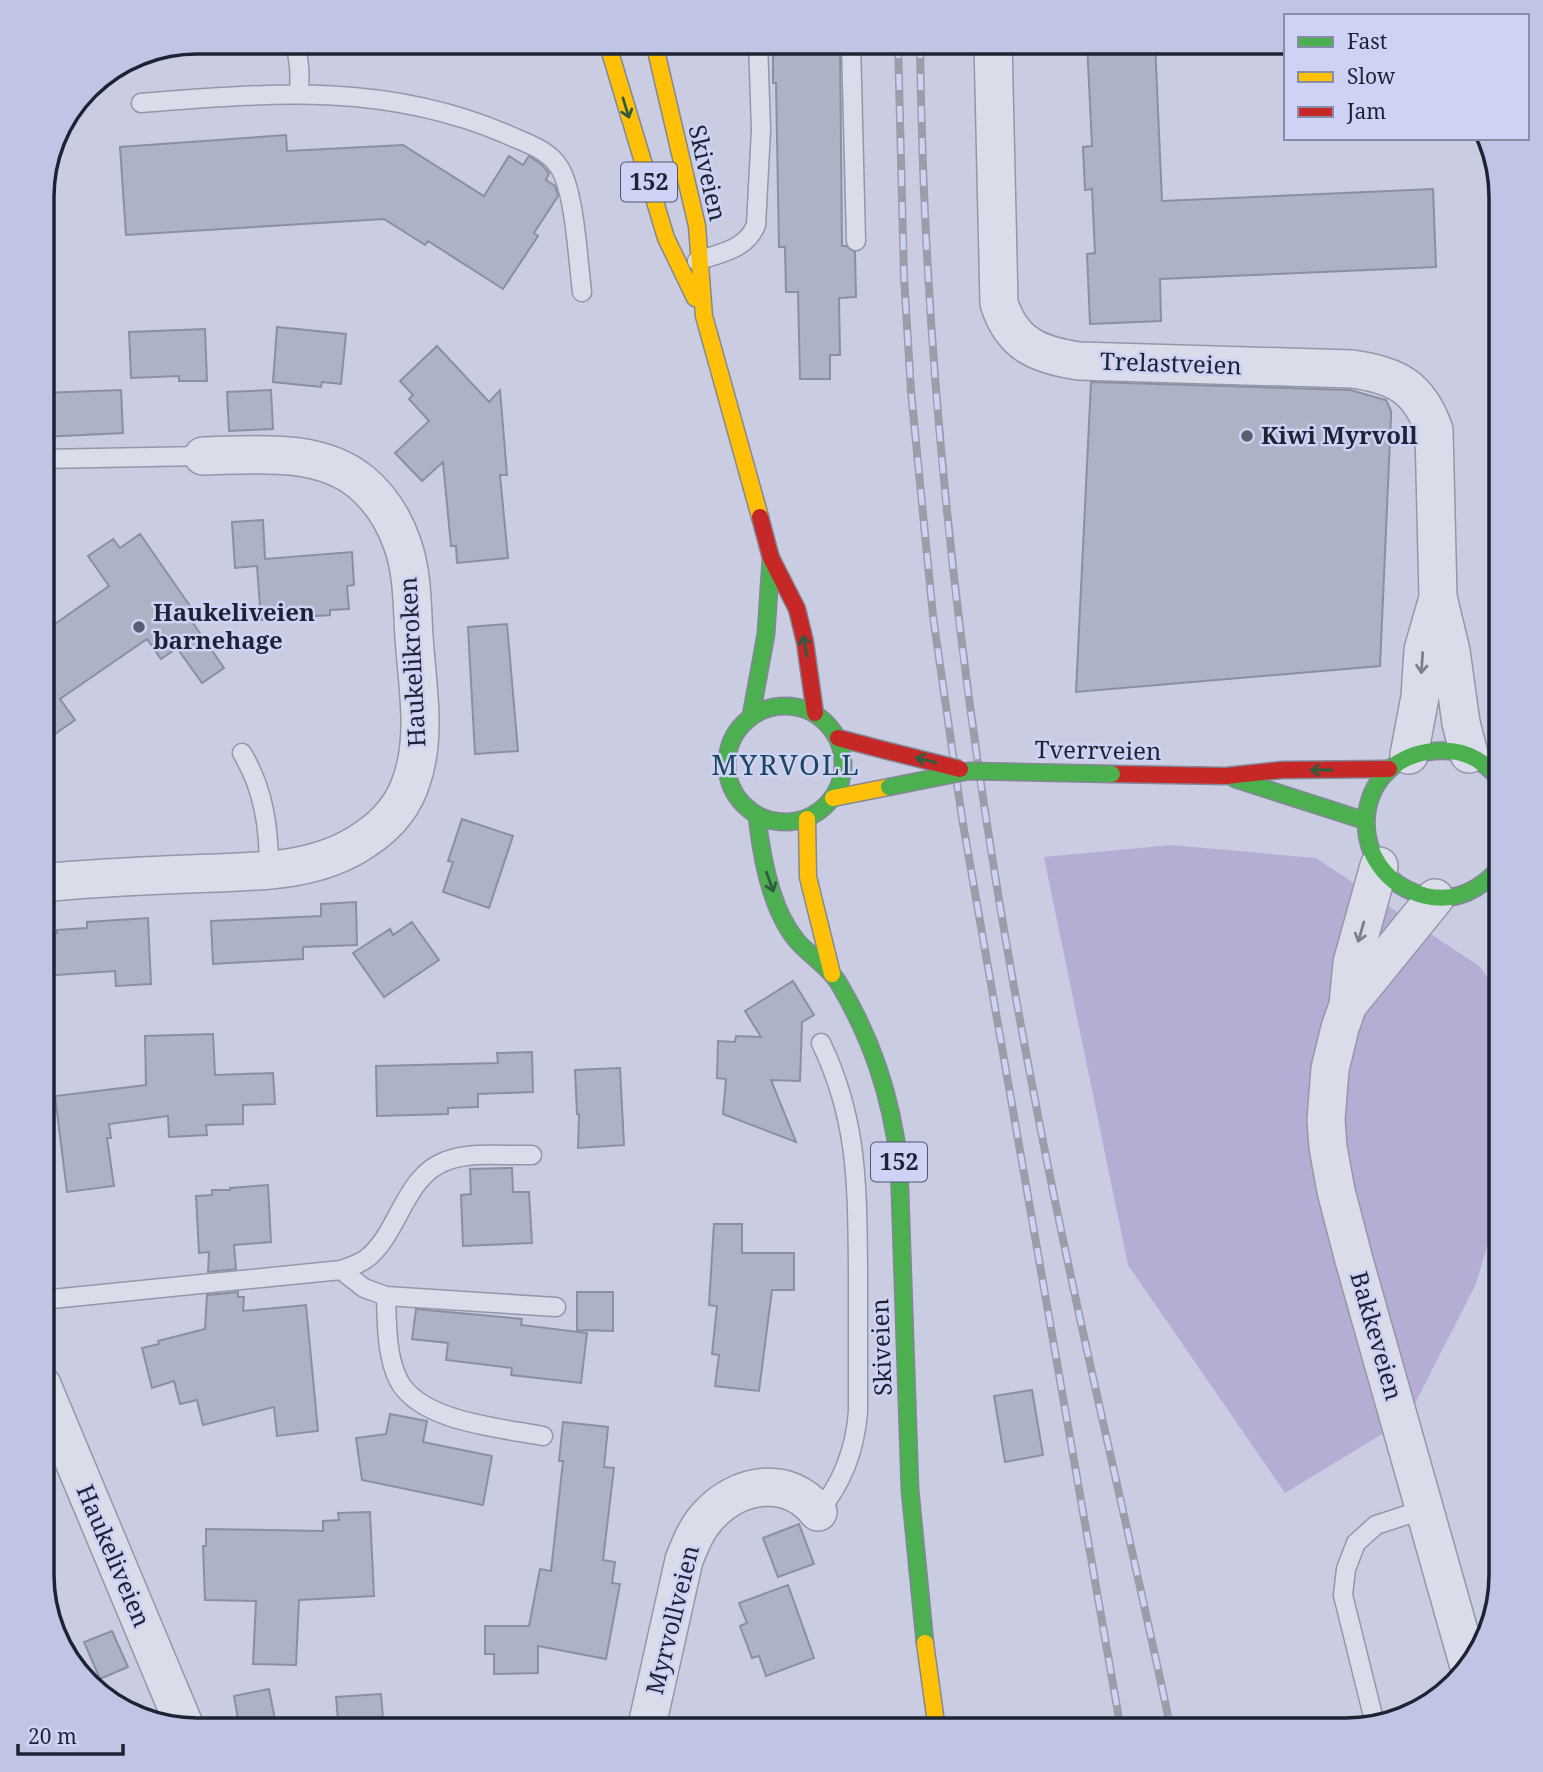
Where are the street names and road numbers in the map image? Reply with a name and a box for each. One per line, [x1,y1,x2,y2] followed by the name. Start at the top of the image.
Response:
[681,121,736,224] street label: Skiveien
[621,162,677,202] road number: 152
[1100,344,1242,381] street label: Trelastveien
[391,576,432,748] street label: Haukelikroken
[1034,732,1162,767] street label: Tverrveien
[871,1142,927,1182] road number: 152
[1343,1267,1412,1404] street label: Bakkeveien
[862,1298,899,1396] street label: Skiveien
[69,1479,159,1632] street label: Haukeliveien
[637,1542,706,1698] street label: Myrvollveien

